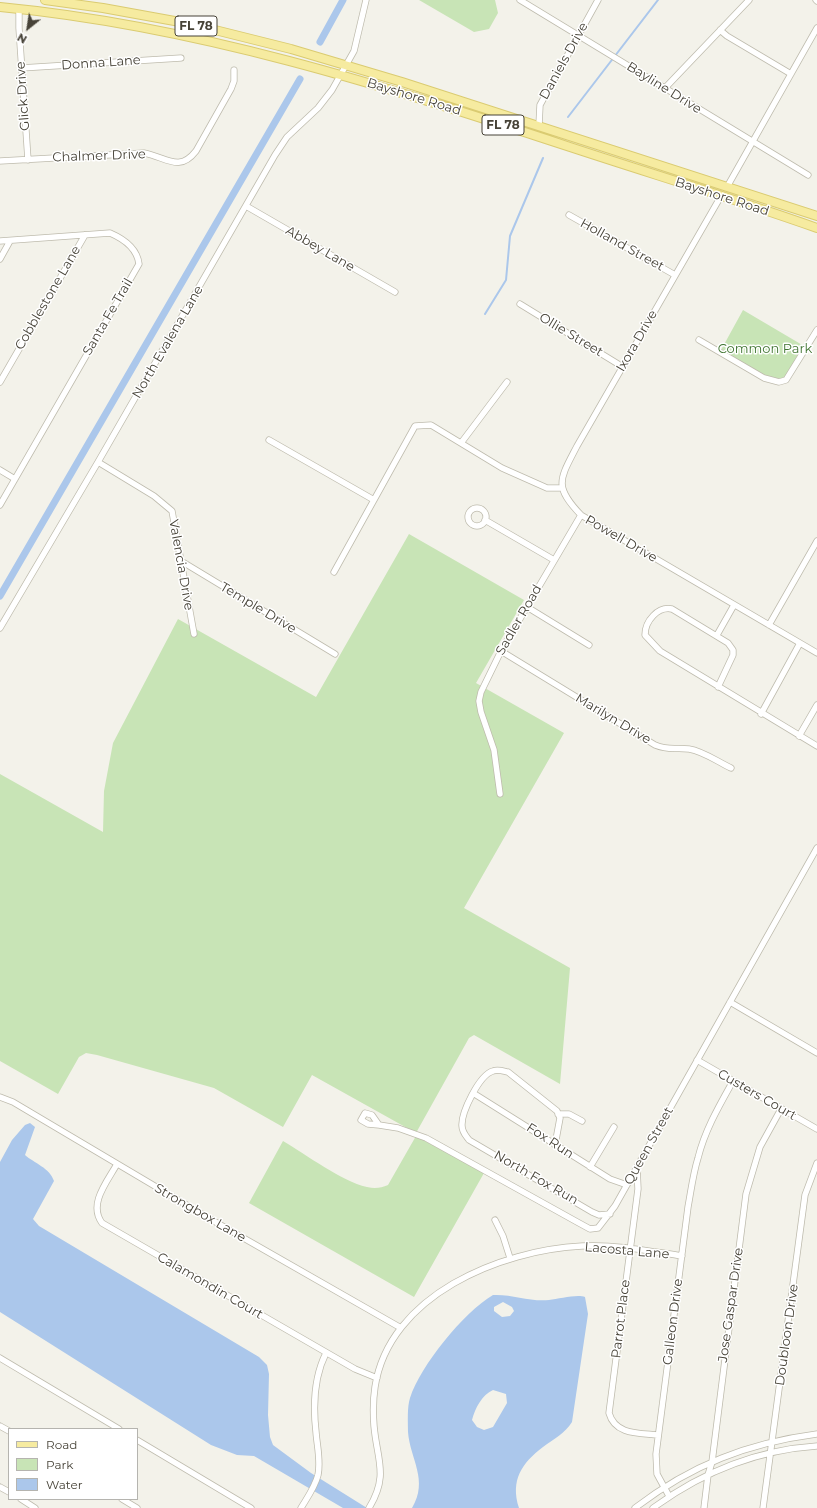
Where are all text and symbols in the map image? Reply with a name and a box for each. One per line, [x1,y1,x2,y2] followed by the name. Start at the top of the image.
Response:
[8,8,48,48] north arrow
[175,16,217,36] road number: FL 78
[536,20,592,102] street label: Daniels Drive
[15,30,29,47] text: N
[61,52,141,74] street label: Donna Lane
[624,59,704,117] street label: Bayline Drive
[13,61,33,131] street label: Glick Drive
[365,75,463,119] street label: Bayshore Road
[482,115,524,135] road number: FL 78
[52,147,146,165] street label: Chalmer Drive
[673,174,771,220] street label: Bayshore Road
[577,215,667,275] street label: Holland Street
[283,223,357,275] street label: Abbey Lane
[12,243,84,353] street label: Cobblestone Lane
[80,276,136,358] street label: Santa Fe Trail
[129,283,207,401] street label: North Evalena Lane
[613,307,661,375] street label: Ixora Drive
[536,310,606,360] street label: Ollie Street
[718,341,812,357] park label: Common Park
[582,512,660,566] street label: Powell Drive
[165,518,197,612] street label: Valencia Drive
[217,579,299,637] street label: Temple Drive
[493,582,545,658] street label: Sadler Road
[572,690,654,748] street label: Marilyn Drive
[715,1066,799,1124] street label: Custers Court
[621,1104,677,1188] street label: Queen Street
[523,1120,577,1162] street label: Fox Run
[491,1148,581,1208] street label: North Fox Run
[151,1180,249,1246] street label: Strongbox Lane
[584,1240,670,1262] street label: Lacosta Lane
[715,1247,747,1363] street label: Jose Gaspar Drive
[154,1249,266,1323] street label: Calamondin Court
[660,1278,686,1366] street label: Galleon Drive
[608,1279,634,1359] street label: Parrot Place
[772,1283,802,1387] street label: Doubloon Drive
[8,1428,138,1500] legend
[46,1437,77,1452] text: Road
[46,1457,73,1472] text: Park
[46,1477,82,1492] text: Water

